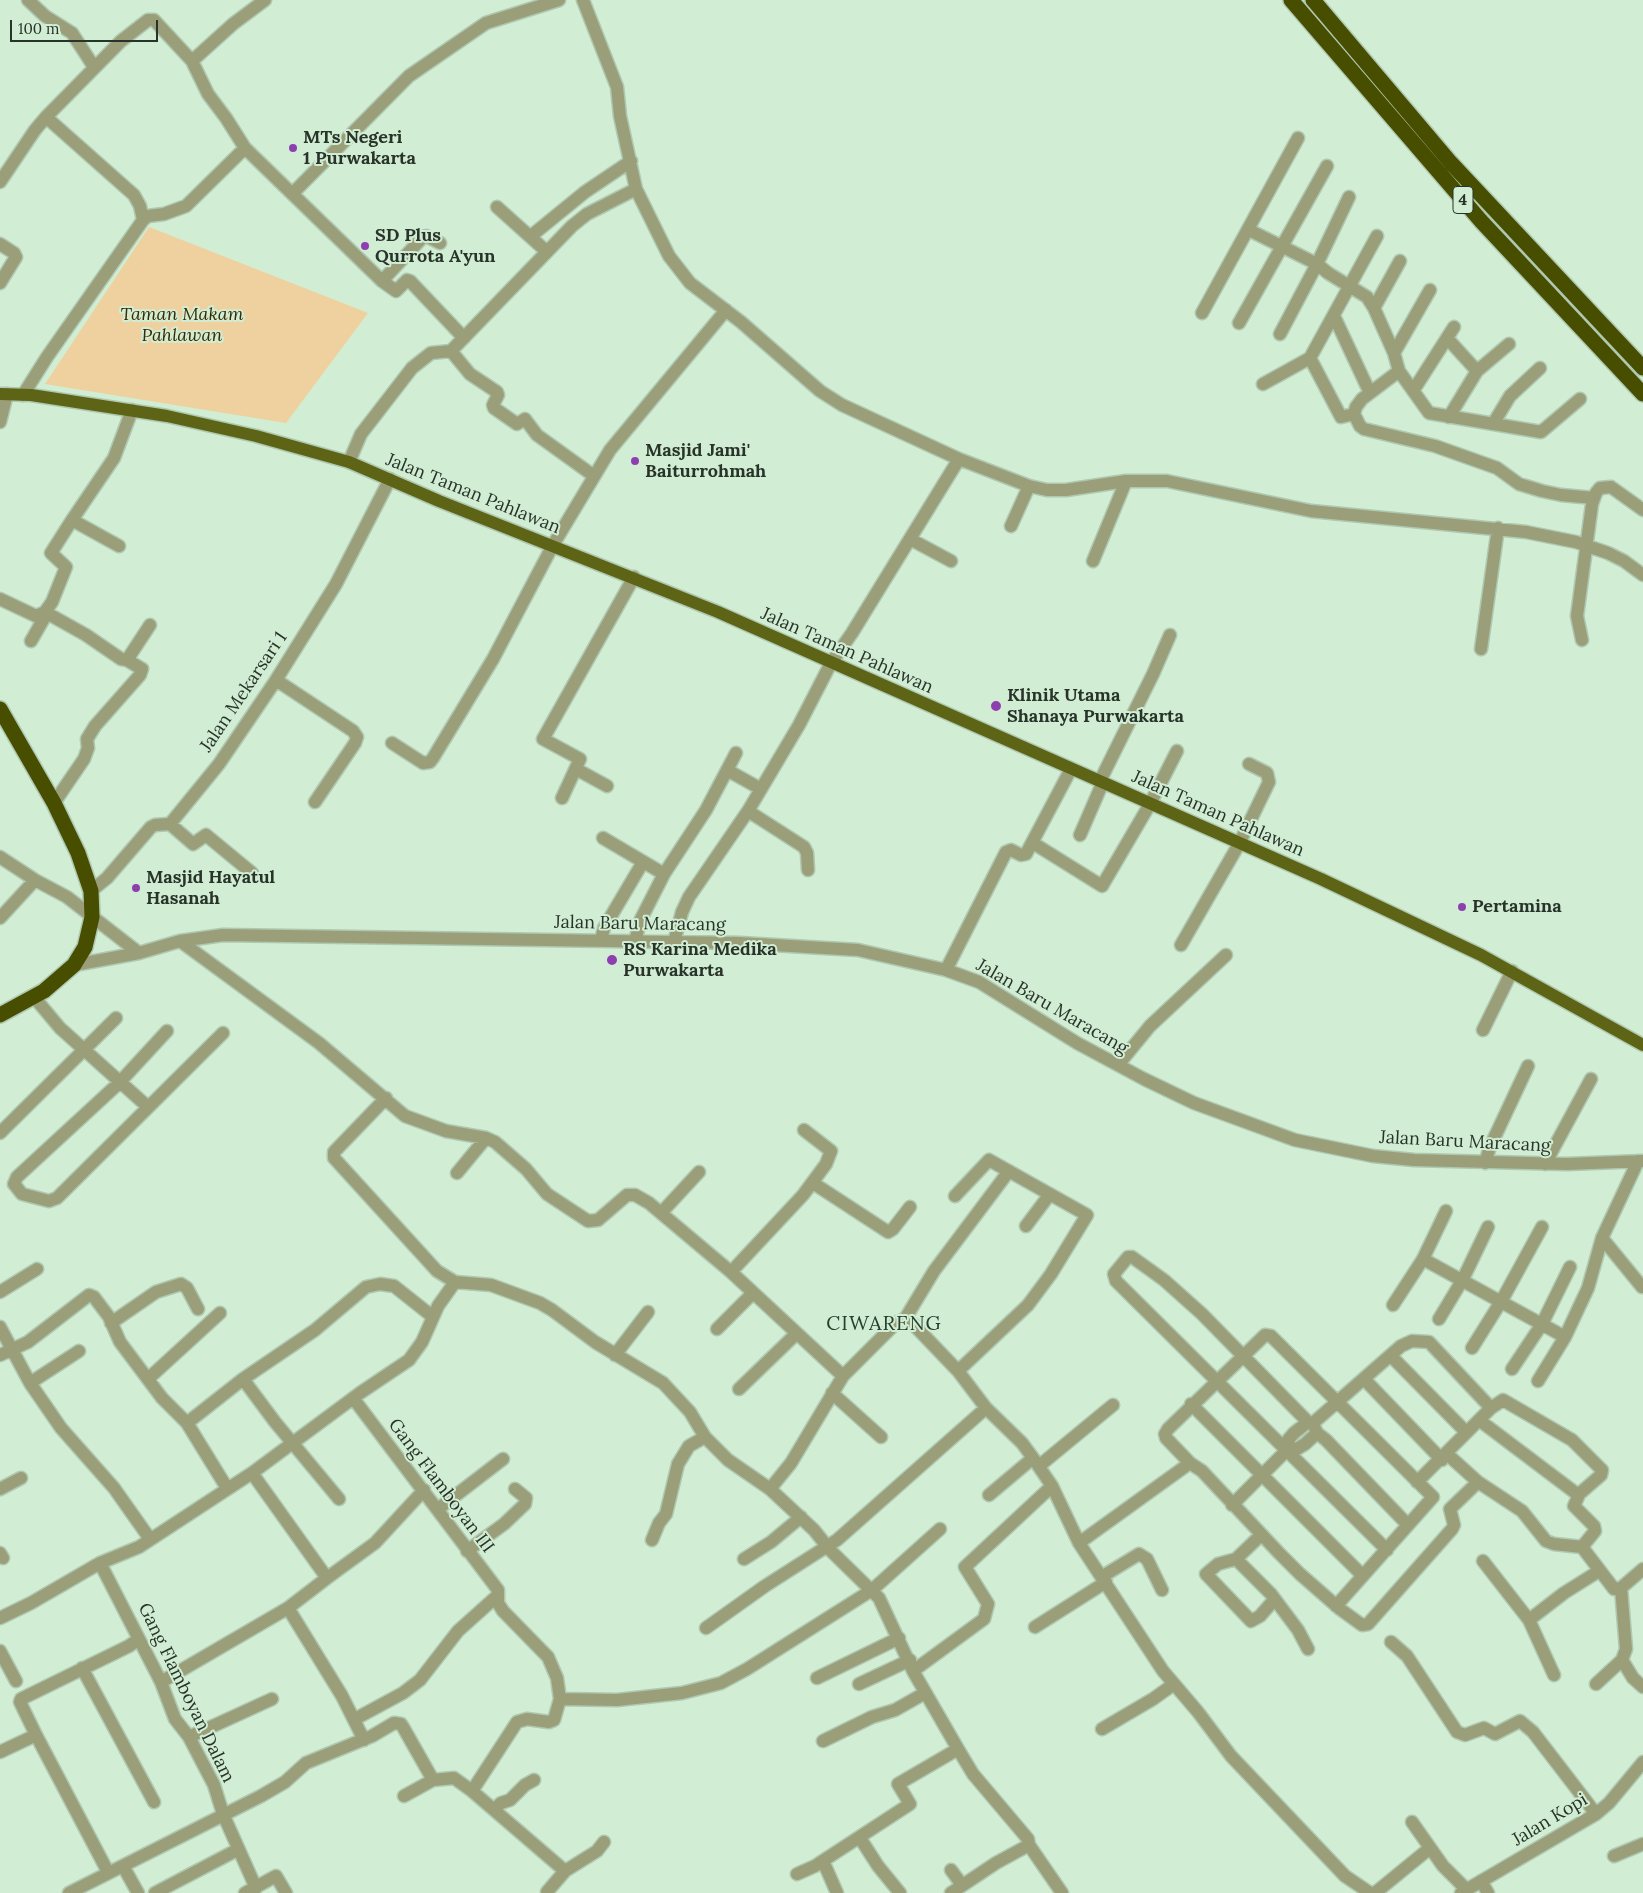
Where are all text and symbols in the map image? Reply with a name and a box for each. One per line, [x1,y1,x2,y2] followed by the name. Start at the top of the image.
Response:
[12,10,160,42] scale bar
[18,19,59,38] text: 100 m
[303,127,416,170] place label: MTs Negeri 1 Purwakarta
[287,142,299,154] marker: MTs Negeri 1 Purwakarta
[1453,186,1473,214] road number: 4
[375,225,496,268] place label: SD Plus Qurrota A'yun
[359,240,371,252] marker: SD Plus Qurrota A'yun
[121,304,243,346] park label: Taman Makam Pahlawan
[645,440,766,482] place label: Masjid Jami' Baiturrohmah
[383,449,563,539] street label: Jalan Taman Pahlawan
[629,455,641,467] marker: Masjid Jami' Baiturrohmah
[758,603,936,699] street label: Jalan Taman Pahlawan
[196,628,292,756] street label: Jalan Mekarsari 1
[1007,685,1184,728] place label: Klinik Utama Shanaya Purwakarta
[989,699,1003,713] marker: Klinik Utama Shanaya Purwakarta
[1129,766,1307,862] street label: Jalan Taman Pahlawan
[146,867,275,910] place label: Masjid Hayatul Hasanah
[130,882,142,894] marker: Masjid Hayatul Hasanah
[1472,896,1562,918] place label: Pertamina
[1456,901,1468,913] marker: Pertamina
[554,912,726,936] street label: Jalan Baru Maracang
[623,939,777,982] place label: RS Karina Medika Purwakarta
[605,953,619,967] marker: RS Karina Medika Purwakarta
[972,955,1132,1059] street label: Jalan Baru Maracang
[1379,1127,1551,1157] street label: Jalan Baru Maracang
[825,1312,943,1336] district label: CIWARENG
[384,1415,498,1557] street label: Gang Flamboyan III
[133,1600,239,1786] street label: Gang Flamboyan Dalam
[1508,1789,1592,1851] street label: Jalan Kopi

